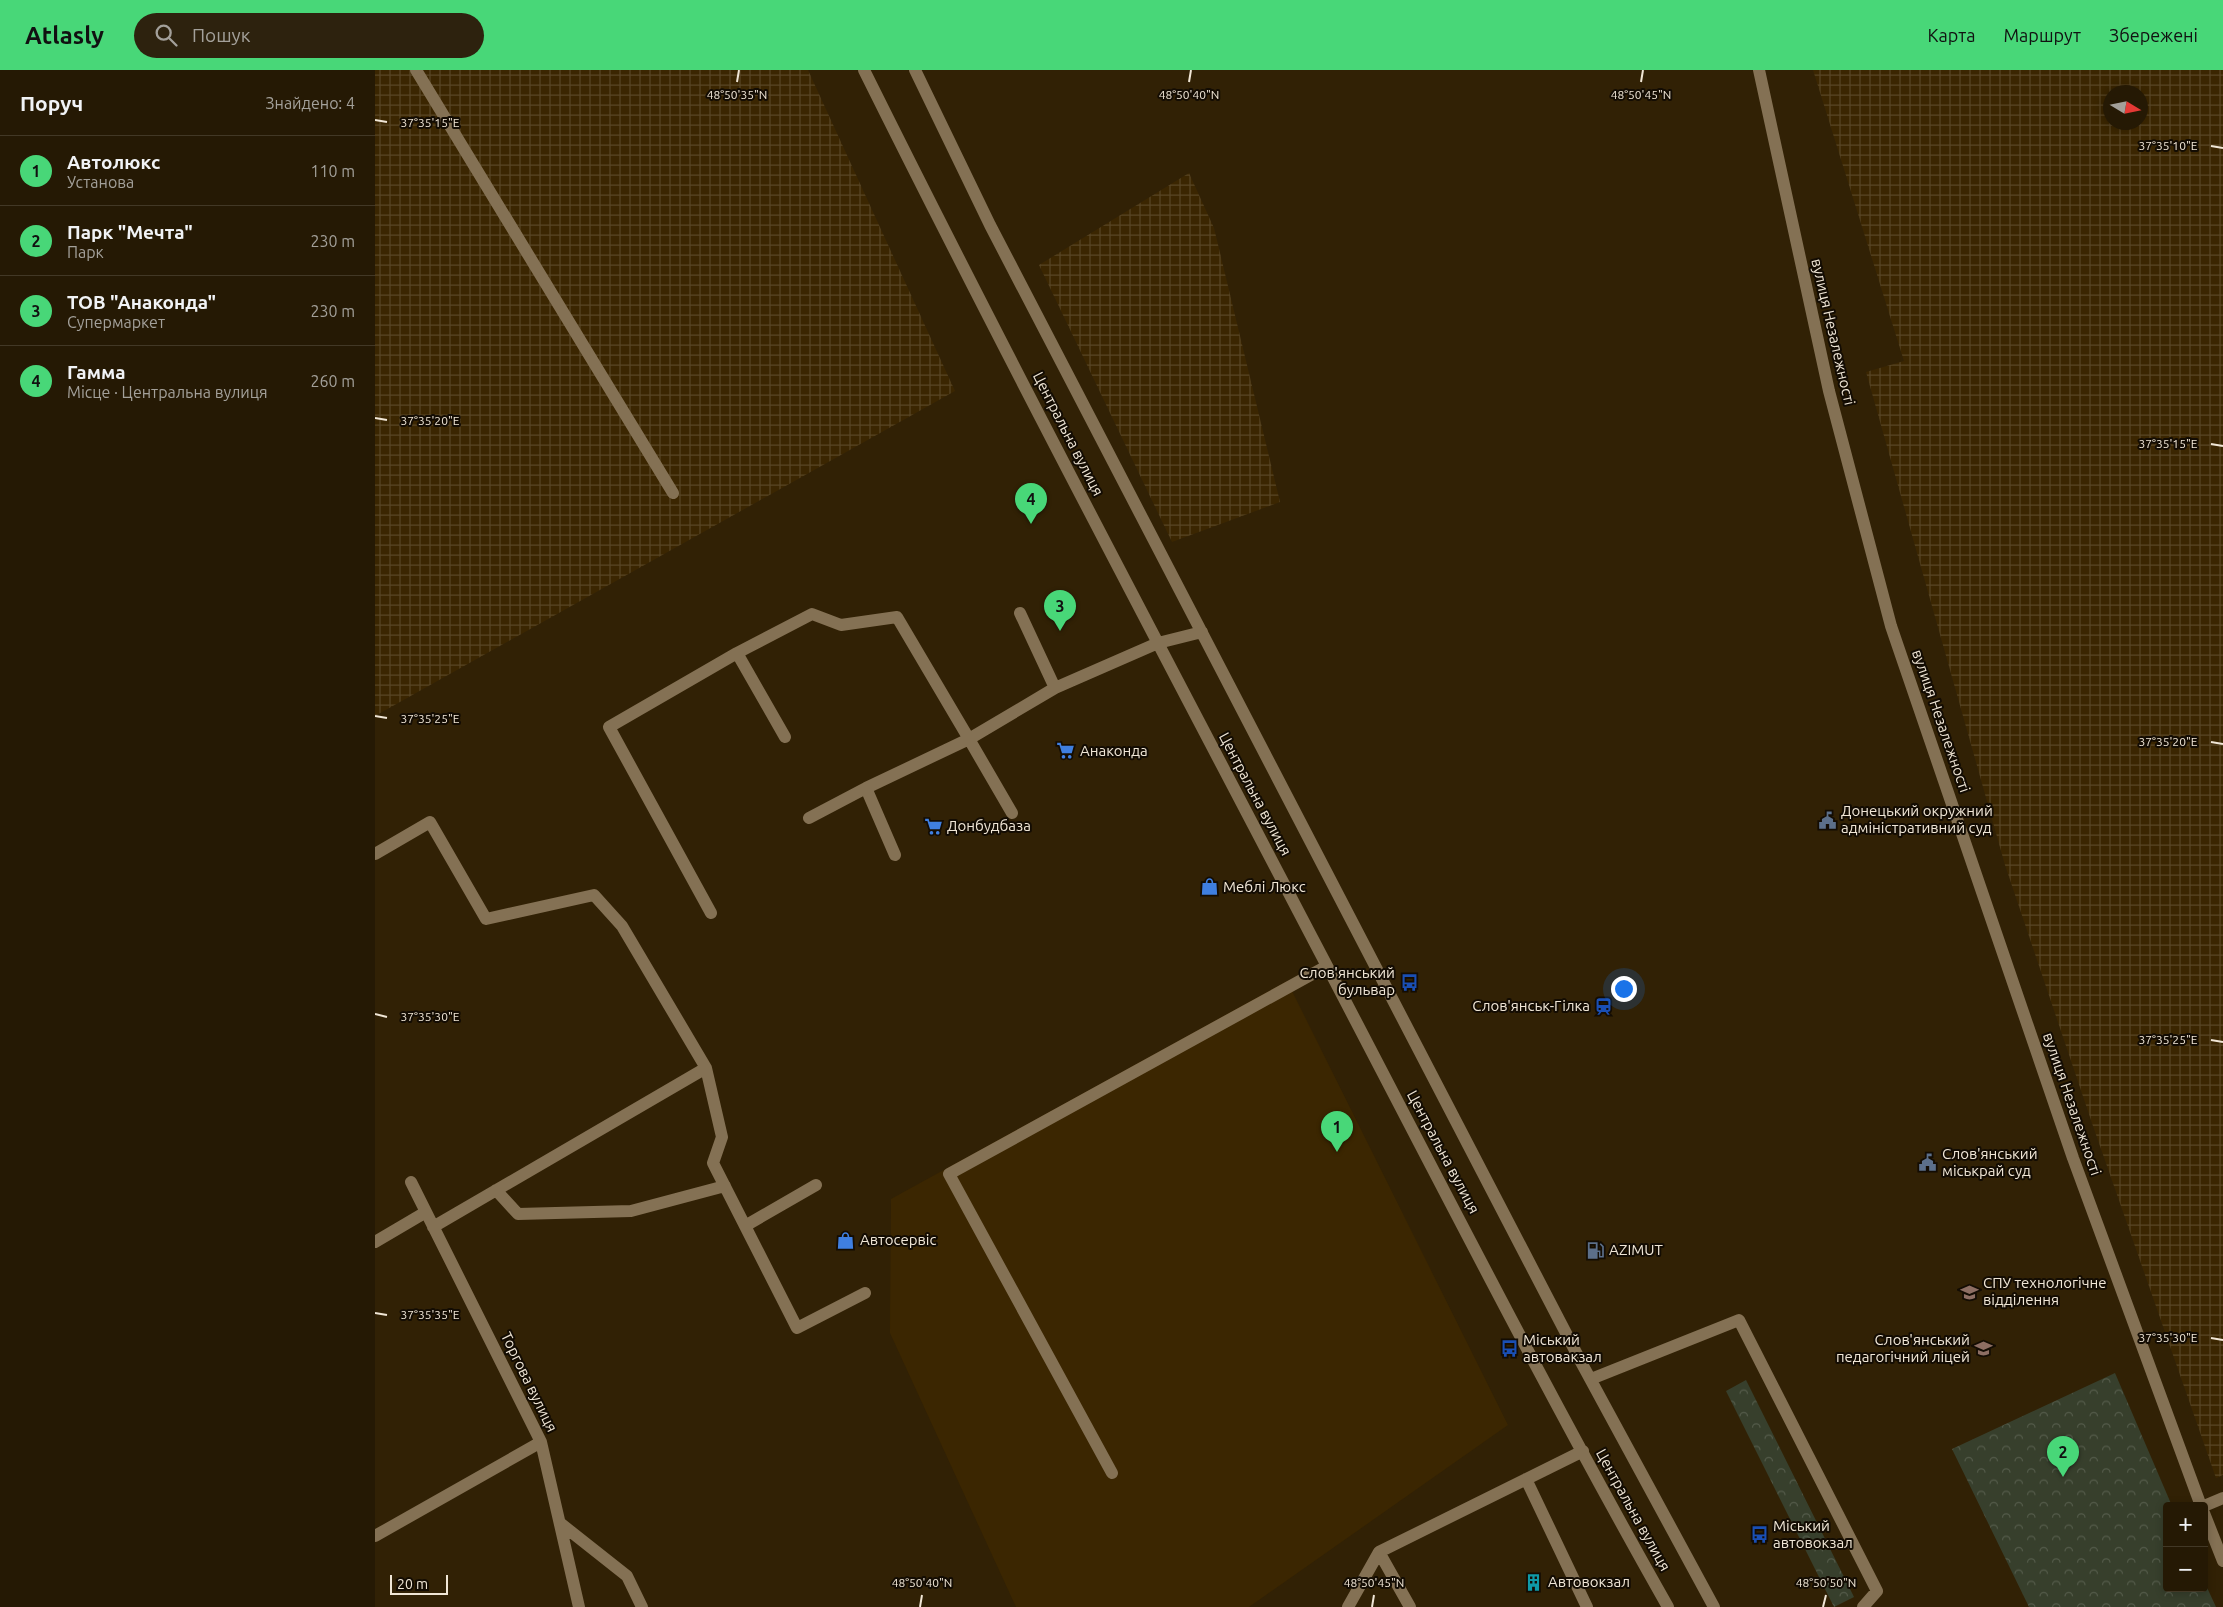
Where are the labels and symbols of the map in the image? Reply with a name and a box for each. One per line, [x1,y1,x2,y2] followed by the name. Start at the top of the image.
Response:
[2103,85,2148,130] north arrow
[707,88,767,101] text: 48°50'35"N
[1159,88,1219,101] text: 48°50'40"N
[1611,88,1671,101] text: 48°50'45"N
[401,116,460,129] text: 37°35'15"E
[2139,139,2198,152] text: 37°35'10"E
[1808,257,1859,407] street label: вулиця Незалежності
[1030,369,1107,499] street label: Центральна вулиця
[401,414,460,427] text: 37°35'20"E
[2139,437,2198,450] text: 37°35'15"E
[1015,483,1047,524] pin: 4
[1044,590,1076,631] pin: 3
[1909,647,1974,794] street label: вулиця Незалежності
[401,712,460,725] text: 37°35'25"E
[1216,729,1295,858] street label: Центральна вулиця
[2139,735,2198,748] text: 37°35'20"E
[1056,741,1076,761] supermarket icon: Анаконда
[1080,742,1148,759] place label: Анаконда
[1841,802,1993,836] place label: Донецький окружний адміністративний суд
[1817,810,1837,830] public building icon: Донецький окружний адміністративний суд
[923,816,943,836] supermarket icon: Донбудбаза
[947,817,1031,834] place label: Донбудбаза
[1199,877,1219,897] shop icon: Меблі Люкс
[1223,878,1306,895] place label: Меблі Люкс
[1299,964,1395,998] place label: Слов'янський бульвар
[1399,972,1419,992] bus stop icon: Слов'янський бульвар
[1611,976,1637,1002] your location
[1594,996,1614,1016] station icon: Слов'янськ-Гілка
[1472,997,1590,1014] place label: Слов'янськ-Гілка
[401,1010,460,1023] text: 37°35'30"E
[2040,1030,2105,1177] street label: вулиця Незалежності
[2139,1033,2198,1046] text: 37°35'25"E
[1404,1087,1483,1216] street label: Центральна вулиця
[1321,1111,1353,1152] pin: 1
[1942,1145,2038,1179] place label: Слов'янський міськрай суд
[1918,1153,1938,1173] public building icon: Слов'янський міськрай суд
[836,1230,856,1250] shop icon: Автосервіс
[860,1231,936,1248] place label: Автосервіс
[1585,1240,1605,1260] fuel station icon: AZIMUT
[1609,1241,1664,1258] place label: AZIMUT
[1983,1274,2107,1308] place label: СПУ технологічне відділення
[1959,1282,1979,1302] school or university icon: СПУ технологічне відділення
[401,1308,460,1321] text: 37°35'35"E
[498,1329,561,1435] street label: Торгова вулиця
[1523,1331,1602,1365] place label: Міський автовакзал
[1836,1331,1970,1365] place label: Слов'янський педагогічний ліцей
[2139,1331,2198,1344] text: 37°35'30"E
[1499,1339,1519,1359] bus stop icon: Міський автовакзал
[1974,1339,1994,1359] school or university icon: Слов'янський педагогічний ліцей
[2047,1436,2079,1477] pin: 2
[1593,1446,1674,1574] street label: Центральна вулиця
[1773,1517,1853,1551] place label: Міський автовокзал
[1749,1525,1769,1545] bus stop icon: Міський автовокзал
[390,1572,447,1595] scale bar
[1524,1572,1544,1592] building icon: Автовокзал
[1548,1573,1630,1590] place label: Автовокзал
[892,1576,952,1589] text: 48°50'40"N
[1344,1576,1404,1589] text: 48°50'45"N
[1796,1576,1856,1589] text: 48°50'50"N

